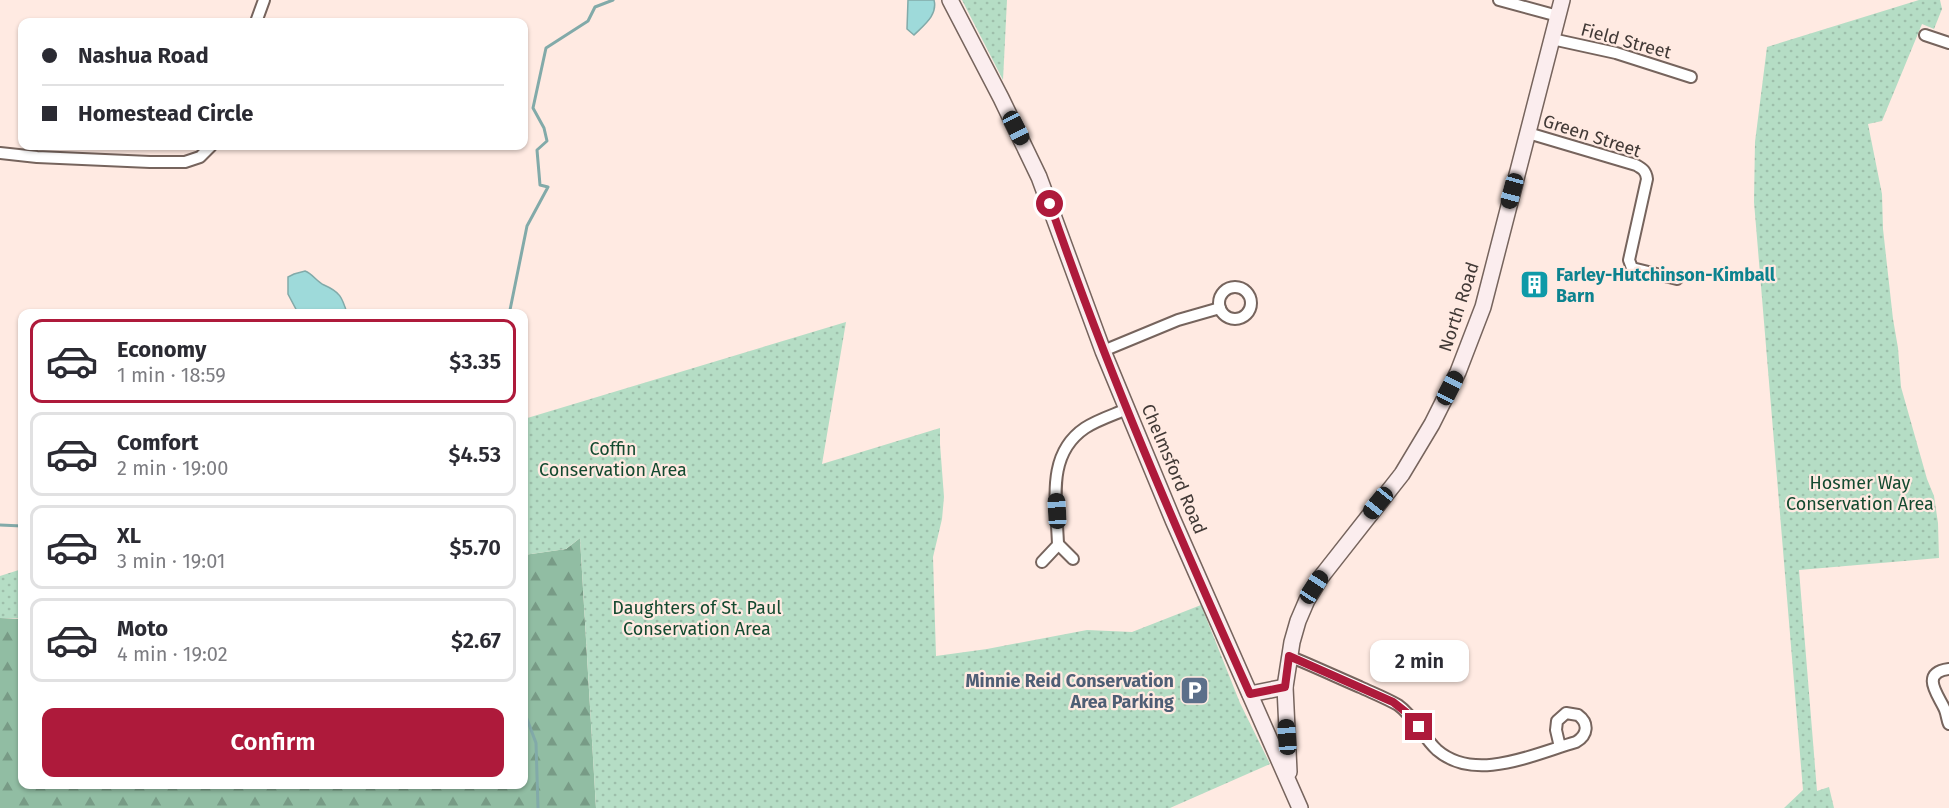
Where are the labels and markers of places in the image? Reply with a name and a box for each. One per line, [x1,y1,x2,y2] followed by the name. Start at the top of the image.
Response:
[1556,264,1776,307] place label: Farley-Hutchinson-Kimball Barn
[1519,269,1551,301] building icon: Farley-Hutchinson-Kimball Barn
[965,670,1174,713] place label: Minnie Reid Conservation Area Parking
[1179,675,1211,707] parking icon: Minnie Reid Conservation Area Parking

